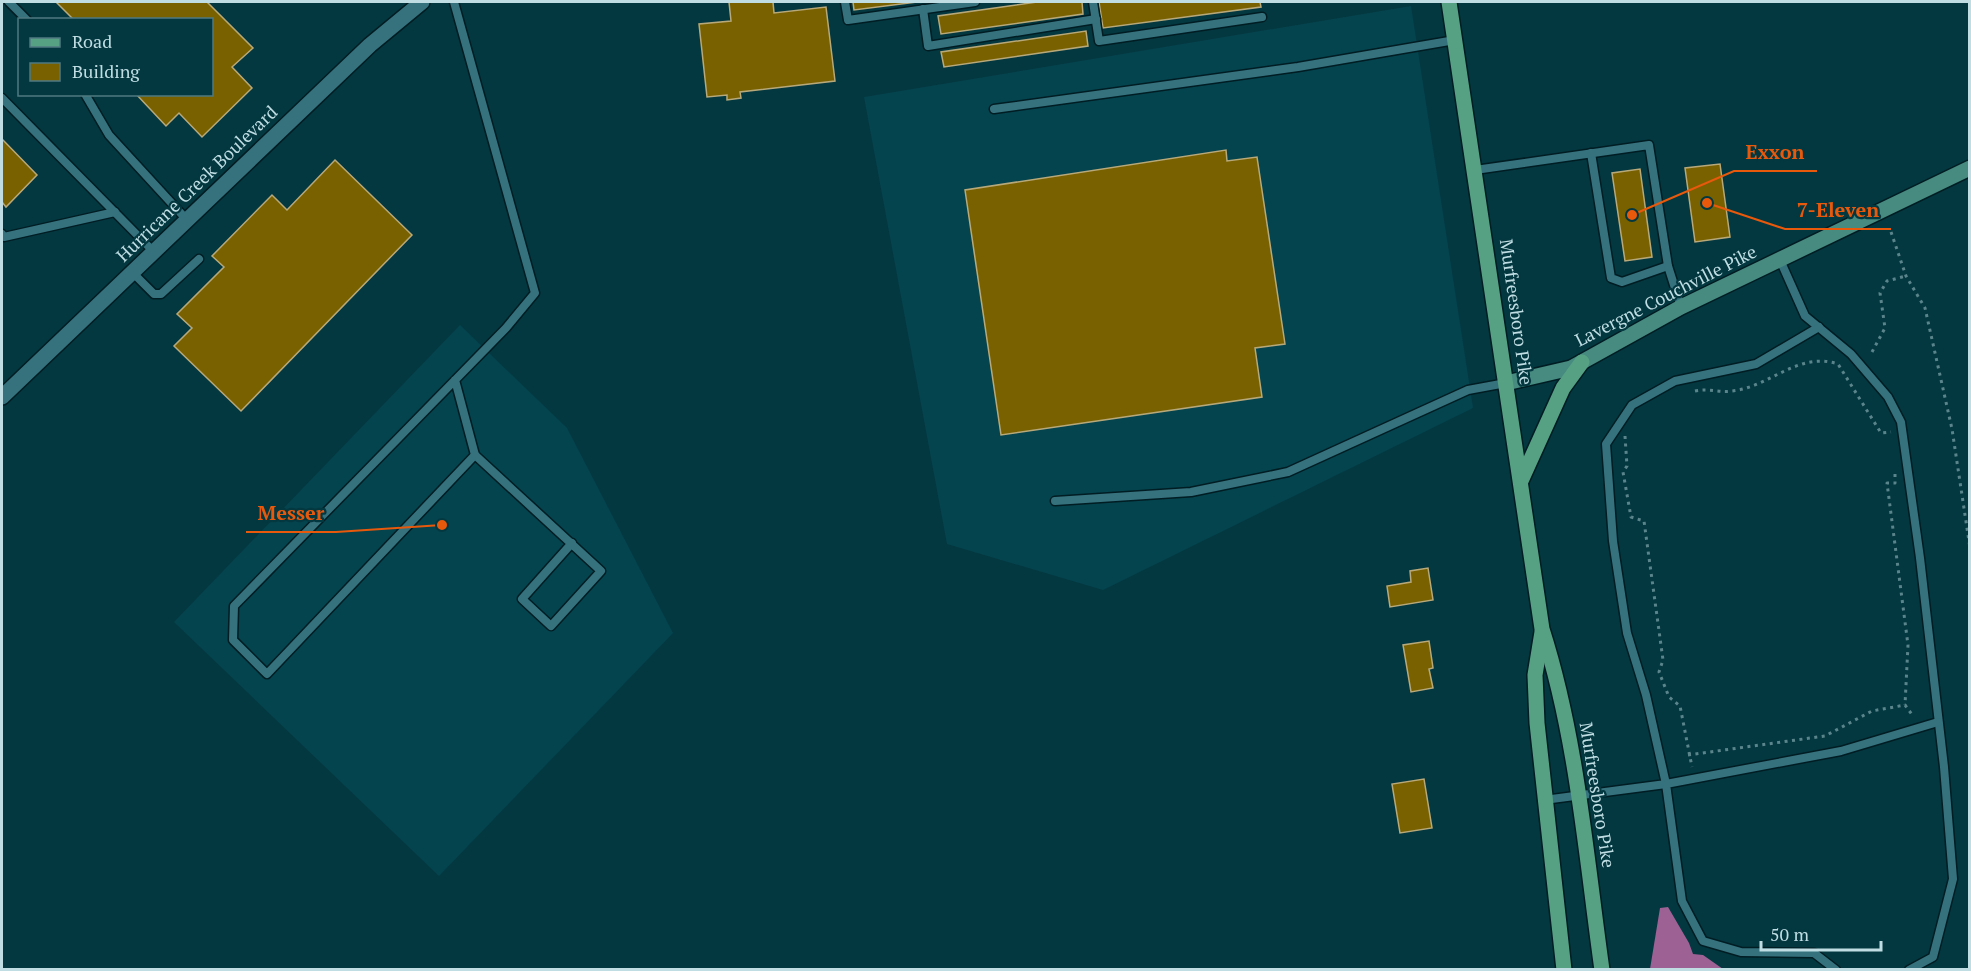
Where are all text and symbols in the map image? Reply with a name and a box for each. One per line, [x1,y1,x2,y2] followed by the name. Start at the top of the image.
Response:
[18,18,213,96] legend
[72,29,112,53] text: Road
[72,59,140,83] text: Building
[111,100,282,267] street label: Hurricane Creek Boulevard
[1734,133,1817,171] callout: Exxon
[1746,138,1805,165] text: Exxon
[1785,191,1891,229] callout: 7-Eleven
[1797,196,1879,223] text: 7-Eleven
[1495,237,1539,386] street label: Murfreesboro Pike
[1571,239,1760,351] street label: Lavergne Couchville Pike
[246,494,336,532] callout: Messer
[258,499,325,526] text: Messer
[1575,720,1621,869] street label: Murfreesboro Pike
[1761,914,1881,952] scale bar
[1770,922,1810,946] text: 50 m

